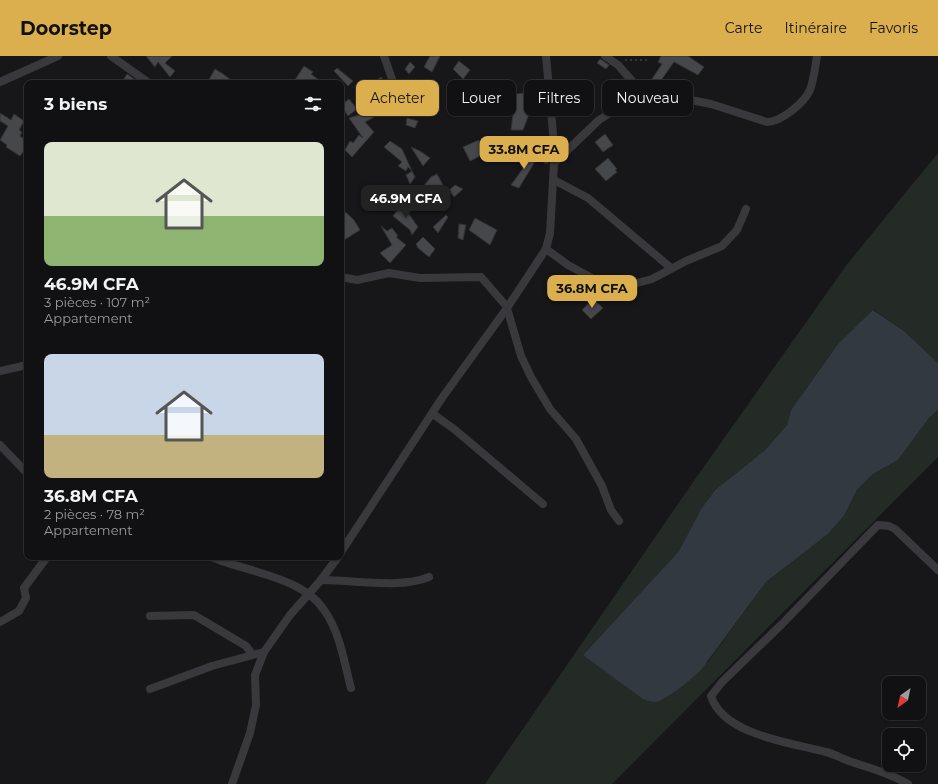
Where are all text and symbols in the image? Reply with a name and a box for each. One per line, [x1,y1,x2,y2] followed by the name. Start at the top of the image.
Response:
[20,17,112,40] text: Doorstep
[725,19,762,37] text: Carte
[784,19,847,37] text: Itinéraire
[869,19,918,37] text: Favoris
[356,80,439,116] chip: Acheter
[447,80,516,116] chip: Louer
[524,80,594,116] chip: Filtres
[602,80,693,116] chip: Nouveau
[302,93,324,115] icon: filters
[44,94,107,114] text: 3 biens
[478,136,570,170] pin: 33.8M CFA
[489,141,559,157] text: 33.8M CFA
[148,168,220,240] icon: home
[360,185,452,219] pin: 46.9M CFA
[370,190,442,206] text: 46.9M CFA
[44,274,139,294] text: 46.9M CFA
[546,275,638,309] pin: 36.8M CFA
[556,280,628,296] text: 36.8M CFA
[44,294,150,310] text: 3 pièces · 107 m²
[44,310,133,326] text: Appartement
[148,380,220,452] icon: home
[44,486,138,506] text: 36.8M CFA
[44,506,145,522] text: 2 pièces · 78 m²
[44,522,133,538] text: Appartement
[882,676,926,720] north arrow
[882,676,926,772] map controls
[882,728,926,772] button: locate

